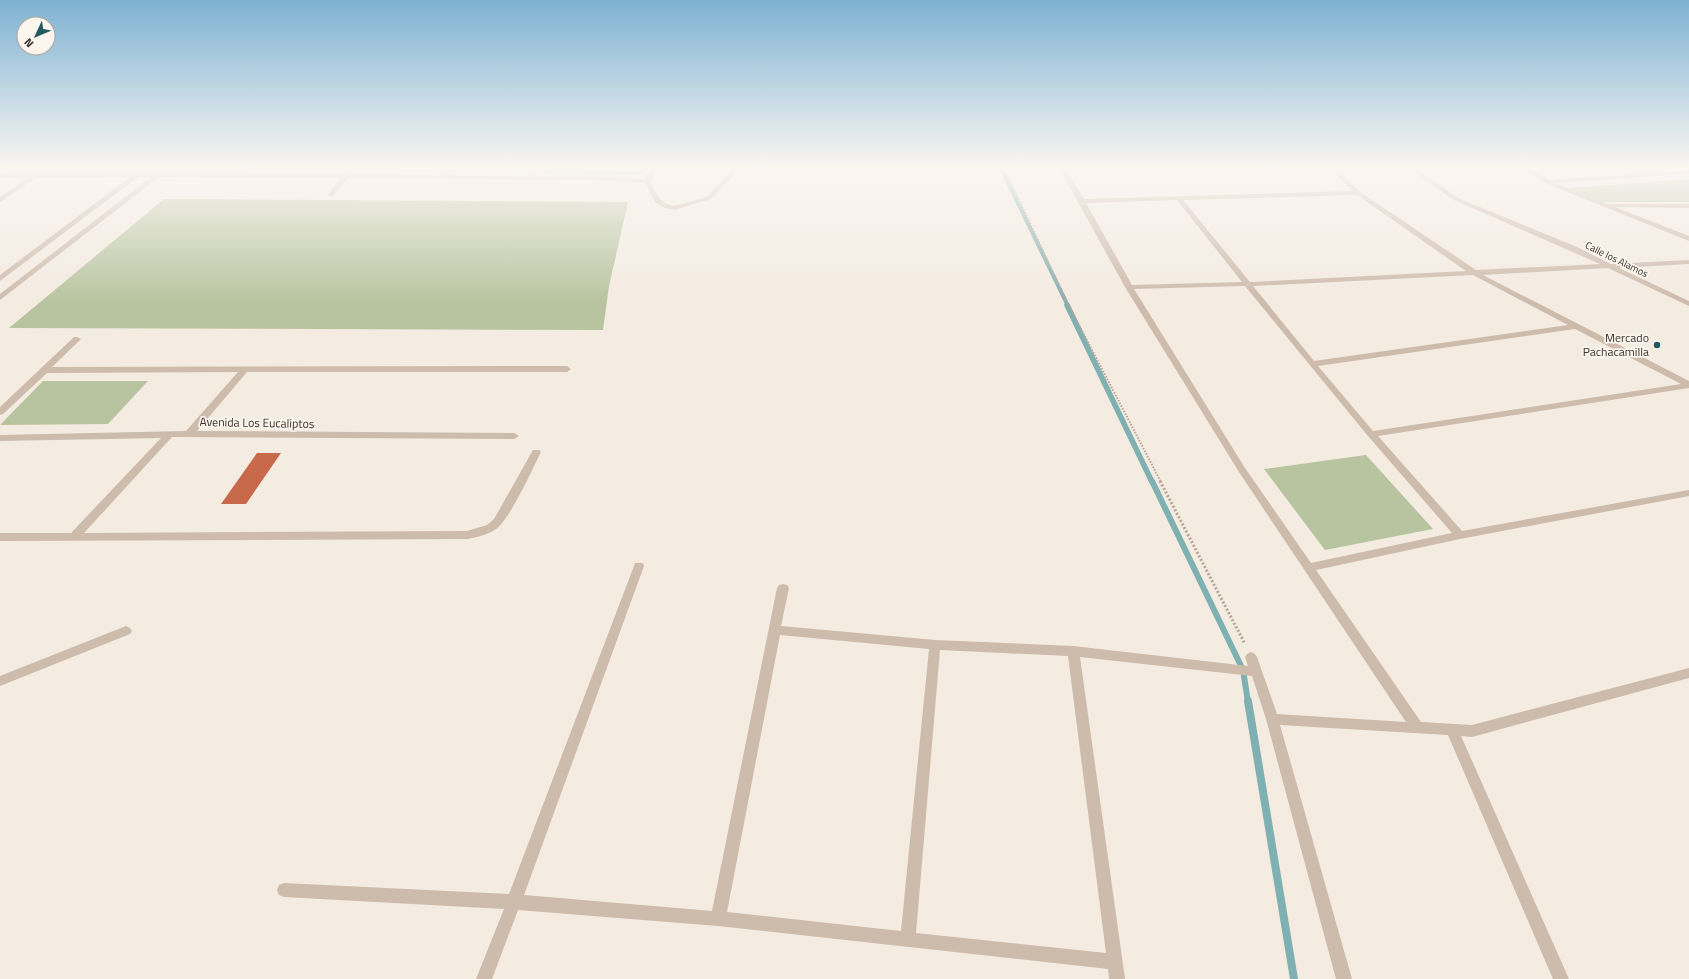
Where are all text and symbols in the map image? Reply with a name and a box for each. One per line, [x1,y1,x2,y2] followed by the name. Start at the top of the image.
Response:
[16,16,56,56] north arrow
[20,35,37,51] text: N
[1583,238,1651,281] street label: Calle los Alamos
[1583,328,1649,361] place label: Mercado Pachacamilla
[1652,340,1662,350] marker: Mercado Pachacamilla
[199,412,315,433] street label: Avenida Los Eucaliptos

